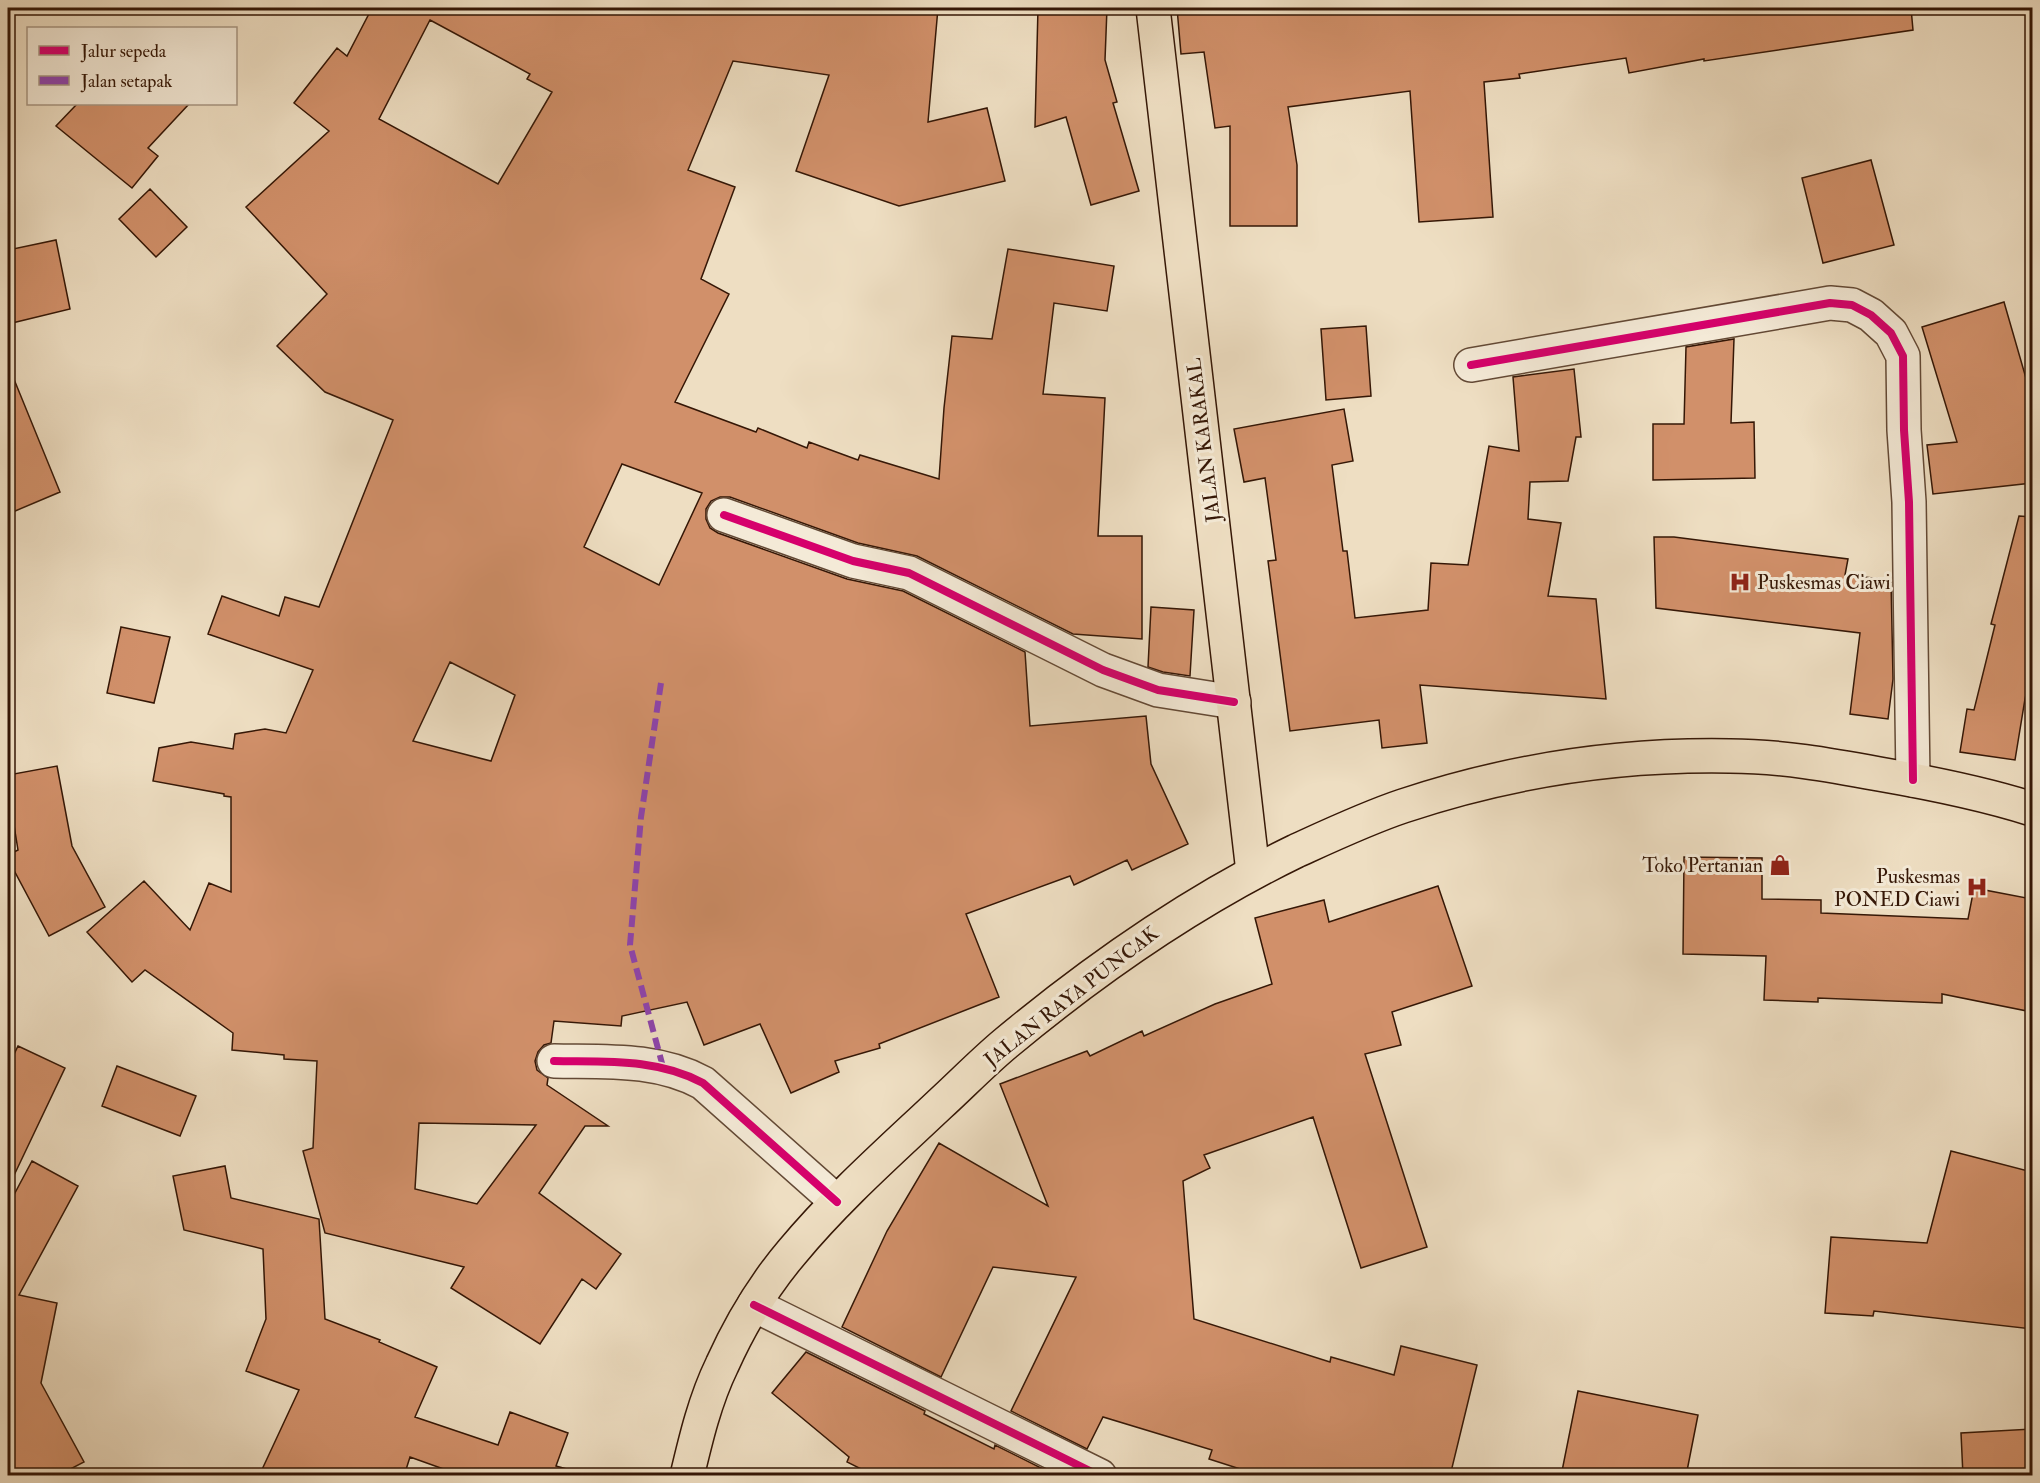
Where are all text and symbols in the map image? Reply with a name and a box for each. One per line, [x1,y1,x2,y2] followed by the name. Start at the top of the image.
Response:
[27,27,237,105] legend
[80,40,167,63] text: Jalur sepeda
[80,70,173,93] text: Jalan setapak
[1181,356,1226,525] street label: JALAN KARAKAL
[1728,570,1752,594] hospital icon: Puskesmas Ciawi
[1757,570,1891,595] place label: Puskesmas Ciawi
[1642,853,1763,878] place label: Toko Pertanian
[1768,853,1792,877] shop icon: Toko Pertanian
[1834,864,1960,912] place label: Puskesmas PONED Ciawi
[1965,875,1989,899] hospital icon: Puskesmas PONED Ciawi
[978,920,1164,1073] street label: JALAN RAYA PUNCAK

